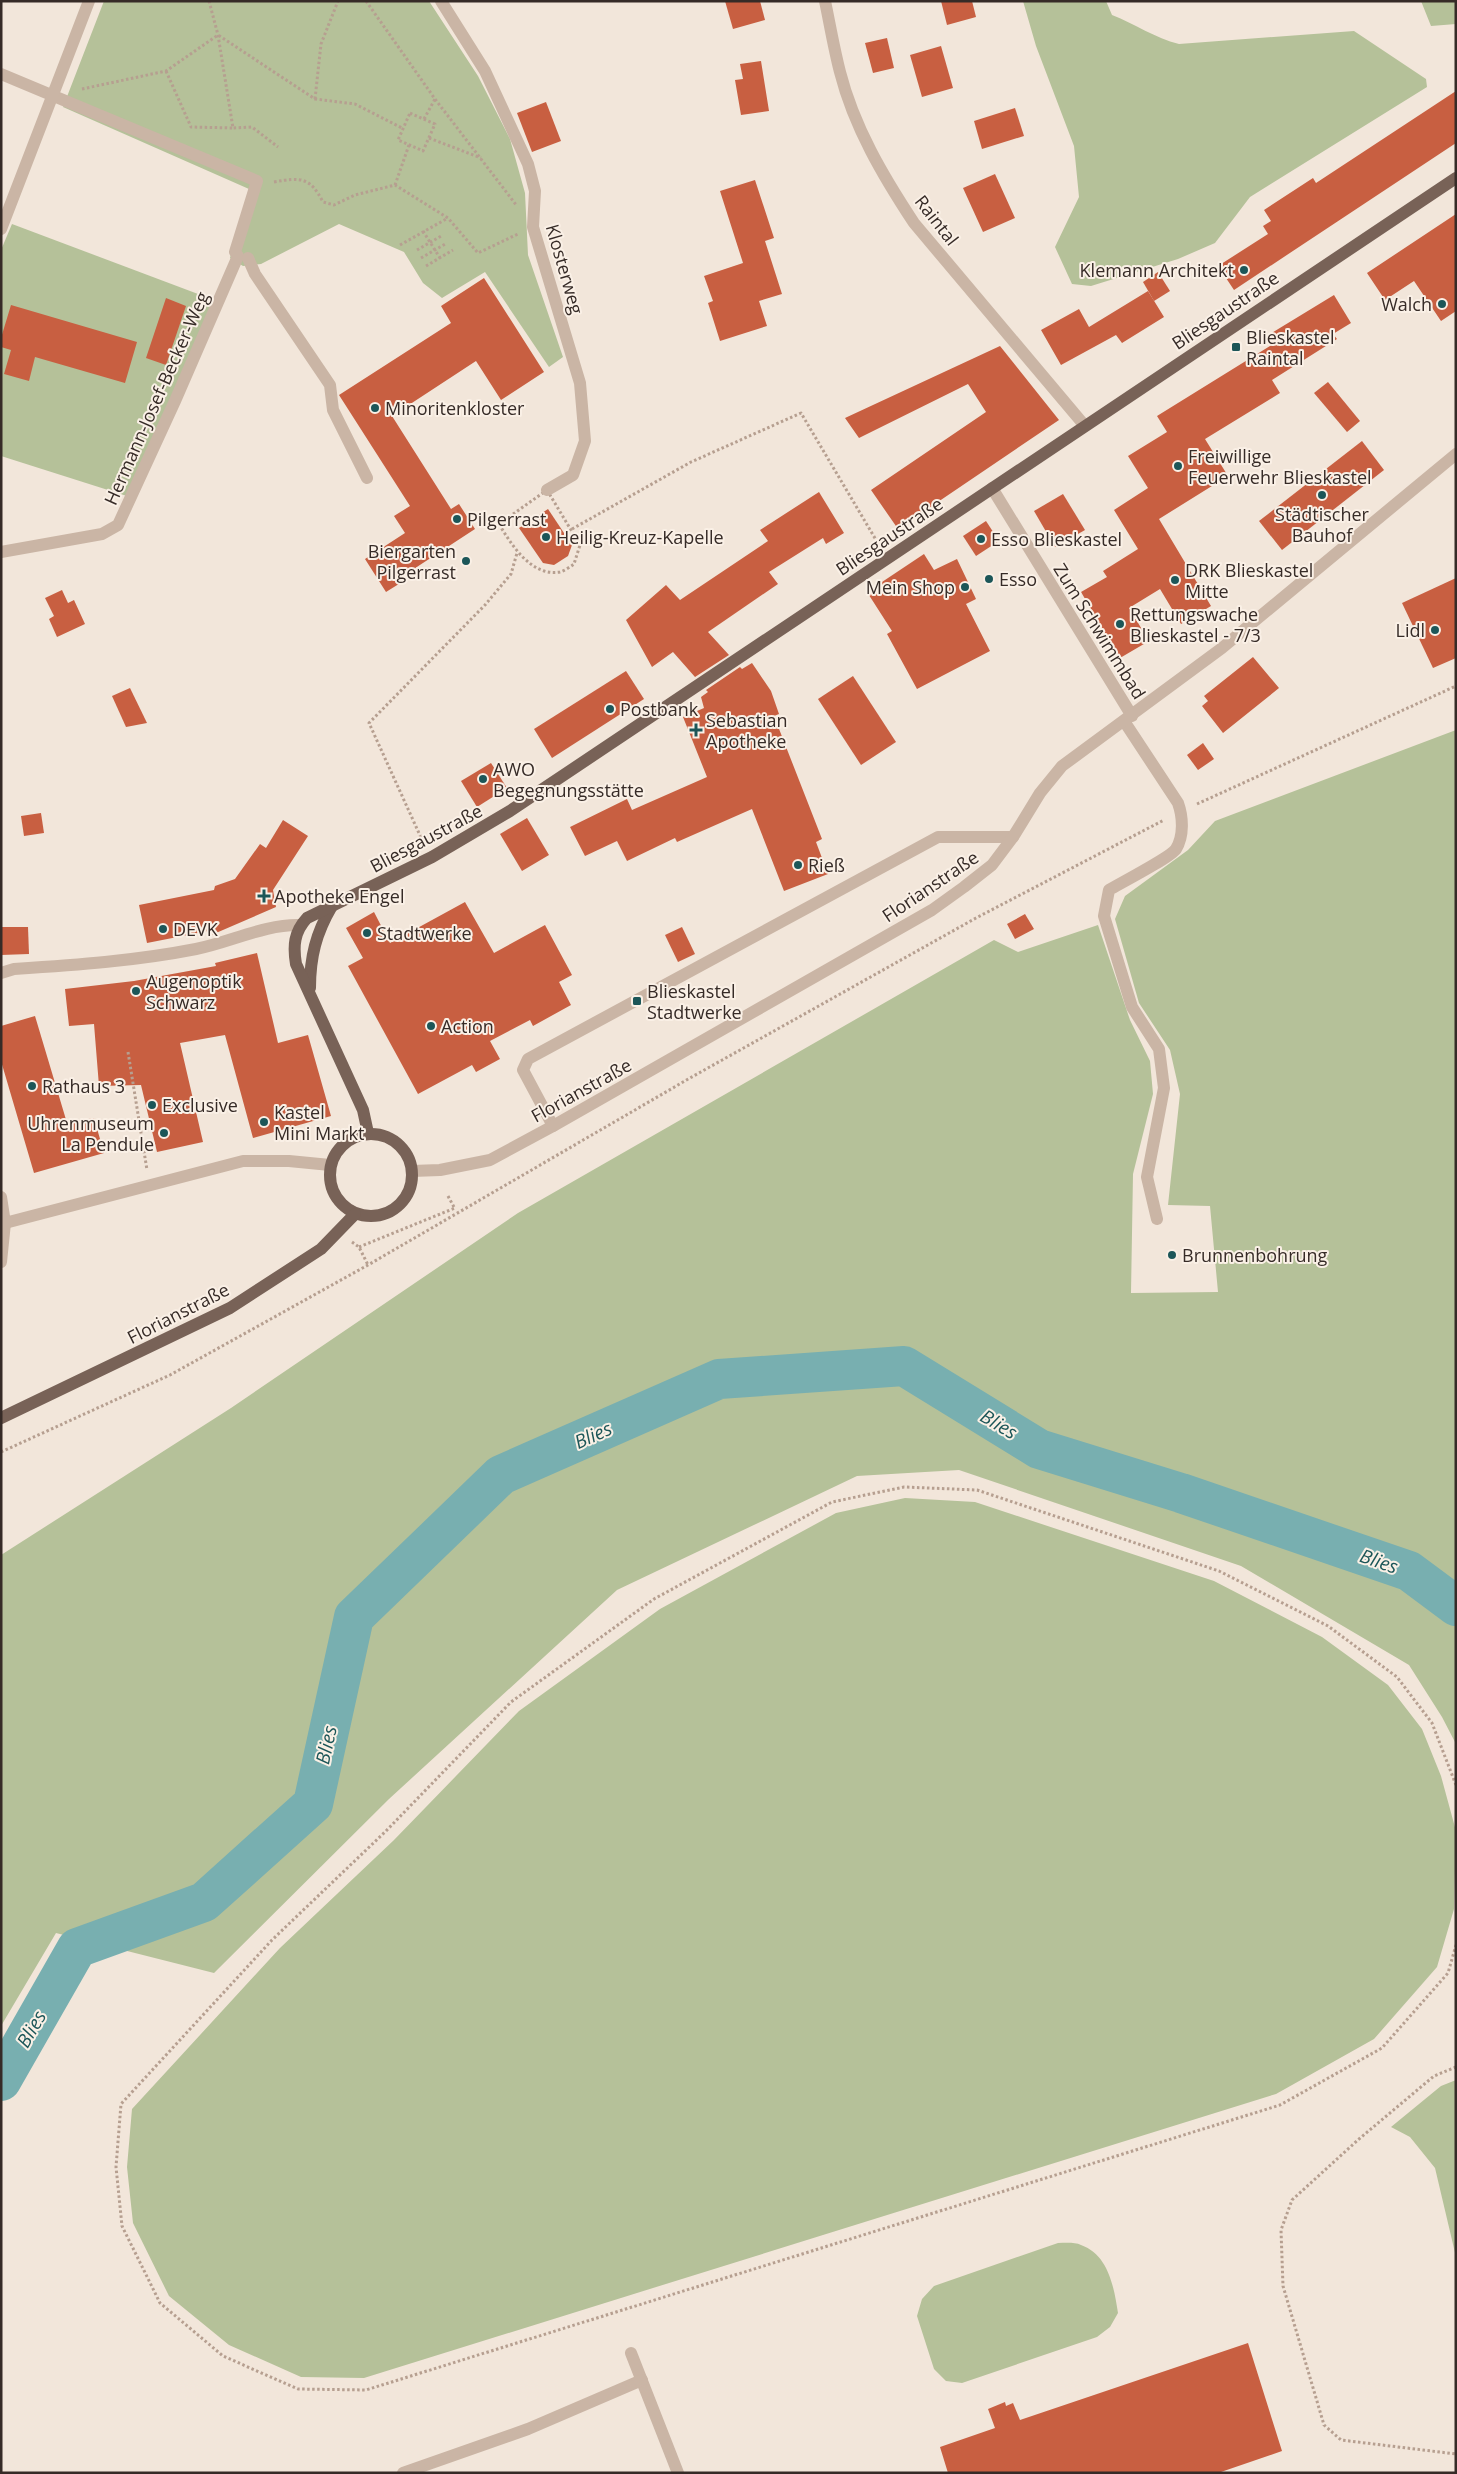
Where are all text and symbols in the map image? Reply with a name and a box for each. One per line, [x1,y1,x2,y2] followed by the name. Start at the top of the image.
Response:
[910,190,964,250] street label: Raintal
[541,221,589,317] street label: Klosterweg
[1080,258,1234,282] place label: Klemann Architekt
[1238,264,1250,276] marker: Klemann Architekt
[1167,265,1283,355] street label: Bliesgaustraße
[98,287,214,508] street label: Hermann-Josef-Becker-Weg
[1381,292,1432,316] place label: Walch
[1436,298,1448,310] marker: Walch
[1246,325,1335,370] place label: Blieskastel Raintal
[1230,341,1242,353] marker: Blieskastel Raintal
[385,396,525,420] place label: Minoritenkloster
[369,402,381,414] marker: Minoritenkloster
[1188,444,1372,489] place label: Freiwillige Feuerwehr Blieskastel
[1172,460,1184,472] marker: Freiwillige Feuerwehr Blieskastel
[1316,489,1328,501] marker: Städtischer Bauhof
[831,491,947,581] street label: Bliesgaustraße
[1275,502,1370,547] place label: Städtischer Bauhof
[467,507,547,531] place label: Pilgerrast
[451,513,463,525] marker: Pilgerrast
[556,525,724,549] place label: Heilig-Kreuz-Kapelle
[991,527,1122,551] place label: Esso Blieskastel
[540,531,552,543] marker: Heilig-Kreuz-Kapelle
[975,533,987,545] marker: Esso Blieskastel
[368,539,456,584] place label: Biergarten Pilgerrast
[460,555,472,567] marker: Biergarten Pilgerrast
[1048,558,1152,704] street label: Zum Schwimmbad
[1185,558,1313,603] place label: DRK Blieskastel Mitte
[999,567,1037,591] place label: Esso
[983,573,995,585] marker: Esso
[1169,574,1181,586] marker: DRK Blieskastel Mitte
[866,575,955,599] place label: Mein Shop
[959,581,971,593] marker: Mein Shop
[1130,602,1261,647] place label: Rettungswache Blieskastel - 7/3
[1114,618,1126,630] marker: Rettungswache Blieskastel - 7/3
[1396,618,1425,642] place label: Lidl
[1429,624,1441,636] marker: Lidl
[620,697,699,721] place label: Postbank
[604,703,616,715] marker: Postbank
[706,708,788,753] place label: Sebastian Apotheke
[690,724,702,736] marker: Sebastian Apotheke
[493,757,644,802] place label: AWO Begegnungsstätte
[477,773,489,785] marker: AWO Begegnungsstätte
[366,798,486,878] street label: Bliesgaustraße
[877,845,983,927] street label: Florianstraße
[808,853,845,877] place label: Rieß
[792,859,804,871] marker: Rieß
[274,884,405,908] place label: Apotheke Engel
[258,890,270,902] marker: Apotheke Engel
[173,917,219,941] place label: DEVK
[377,921,472,945] place label: Stadtwerke
[157,923,169,935] marker: DEVK
[361,927,373,939] marker: Stadtwerke
[146,969,242,1014] place label: Augenoptik Schwarz
[647,979,742,1024] place label: Blieskastel Stadtwerke
[130,985,142,997] marker: Augenoptik Schwarz
[631,995,643,1007] marker: Blieskastel Stadtwerke
[441,1014,494,1038] place label: Action
[425,1020,437,1032] marker: Action
[527,1053,635,1127] street label: Florianstraße
[42,1074,125,1098] place label: Rathaus 3
[26,1080,38,1092] marker: Rathaus 3
[162,1093,238,1117] place label: Exclusive
[146,1099,158,1111] marker: Exclusive
[274,1100,364,1145] place label: Kastel Mini Markt
[27,1111,154,1156] place label: Uhrenmuseum La Pendule
[258,1116,270,1128] marker: Kastel Mini Markt
[158,1127,170,1139] marker: Uhrenmuseum La Pendule
[1182,1243,1328,1267] place label: Brunnenbohrung
[1166,1249,1178,1261] marker: Brunnenbohrung
[123,1277,233,1349] street label: Florianstraße
[976,1403,1022,1445] water label: Blies
[570,1415,616,1455] water label: Blies
[1356,1542,1402,1580] water label: Blies
[309,1723,343,1767] water label: Blies
[10,2006,52,2052] water label: Blies

